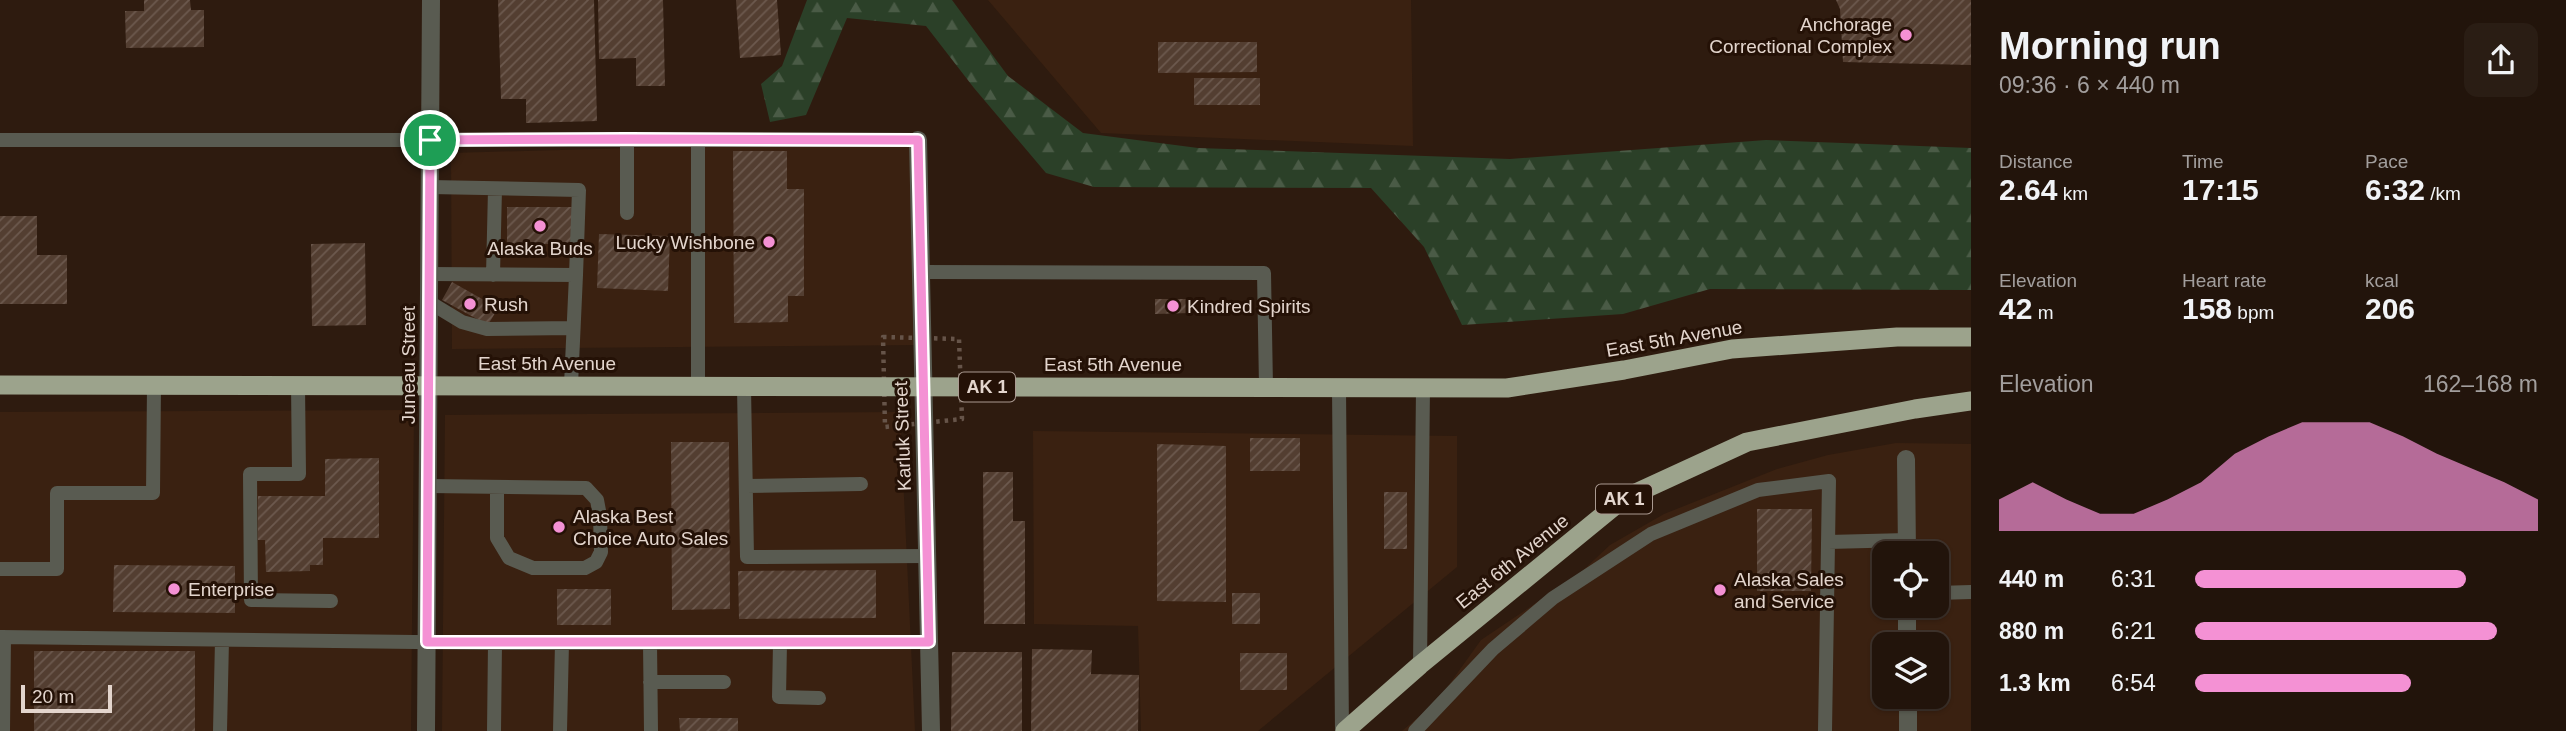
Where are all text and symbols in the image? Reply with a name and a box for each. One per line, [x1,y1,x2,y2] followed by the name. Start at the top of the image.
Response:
[1709,14,1892,57] place label: Anchorage Correctional Complex
[2464,23,2538,97] button: share
[1999,25,2221,67] text: Morning run
[1898,27,1914,43] marker: Anchorage Correctional Complex
[1999,72,2180,98] text: 09:36 · 6 × 440 m
[400,110,460,170] pin
[411,121,449,159] icon: arrive
[1999,151,2073,172] text: Distance
[2182,151,2224,172] text: Time
[2365,151,2408,172] text: Pace
[1999,173,2057,206] text: 2.64
[2182,173,2259,206] text: 17:15
[2365,173,2425,206] text: 6:32
[2057,183,2088,204] text: km
[2425,183,2461,204] text: /km
[532,218,548,234] marker: Alaska Buds
[616,232,755,253] place label: Lucky Wishbone
[761,234,777,250] marker: Lucky Wishbone
[487,238,593,259] place label: Alaska Buds
[1999,270,2077,291] text: Elevation
[2182,270,2266,291] text: Heart rate
[2365,270,2399,291] text: kcal
[1999,292,2032,325] text: 42
[2182,292,2232,325] text: 158
[2365,292,2415,325] text: 206
[484,294,528,315] place label: Rush
[462,296,478,312] marker: Rush
[1187,296,1311,317] place label: Kindred Spirits
[1165,298,1181,314] marker: Kindred Spirits
[2032,302,2053,323] text: m
[2232,302,2274,323] text: bpm
[398,305,419,424] street label: Juneau Street
[1604,316,1744,361] street label: East 5th Avenue
[478,353,616,374] street label: East 5th Avenue
[1044,354,1182,375] street label: East 5th Avenue
[1999,371,2094,397] text: Elevation
[2423,371,2538,397] text: 162–168 m
[959,372,1015,402] road number: AK 1
[890,380,915,491] street label: Karluk Street
[1596,485,1652,514] road number: AK 1
[573,506,728,549] place label: Alaska Best Choice Auto Sales
[1452,510,1573,613] street label: East 6th Avenue
[551,519,567,535] marker: Alaska Best Choice Auto Sales
[1872,541,1949,709] map controls
[1872,541,1949,618] button: locate
[1999,566,2064,592] text: 440 m
[2111,566,2156,592] text: 6:31
[1734,569,1844,612] place label: Alaska Sales and Service
[188,579,275,600] place label: Enterprise
[166,581,182,597] marker: Enterprise
[1712,582,1728,598] marker: Alaska Sales and Service
[1999,618,2064,644] text: 880 m
[2111,618,2156,644] text: 6:21
[1872,632,1949,709] button: layers
[1999,670,2071,696] text: 1.3 km
[2111,670,2156,696] text: 6:54
[21,682,112,714] scale bar
[32,686,74,707] text: 20 m

